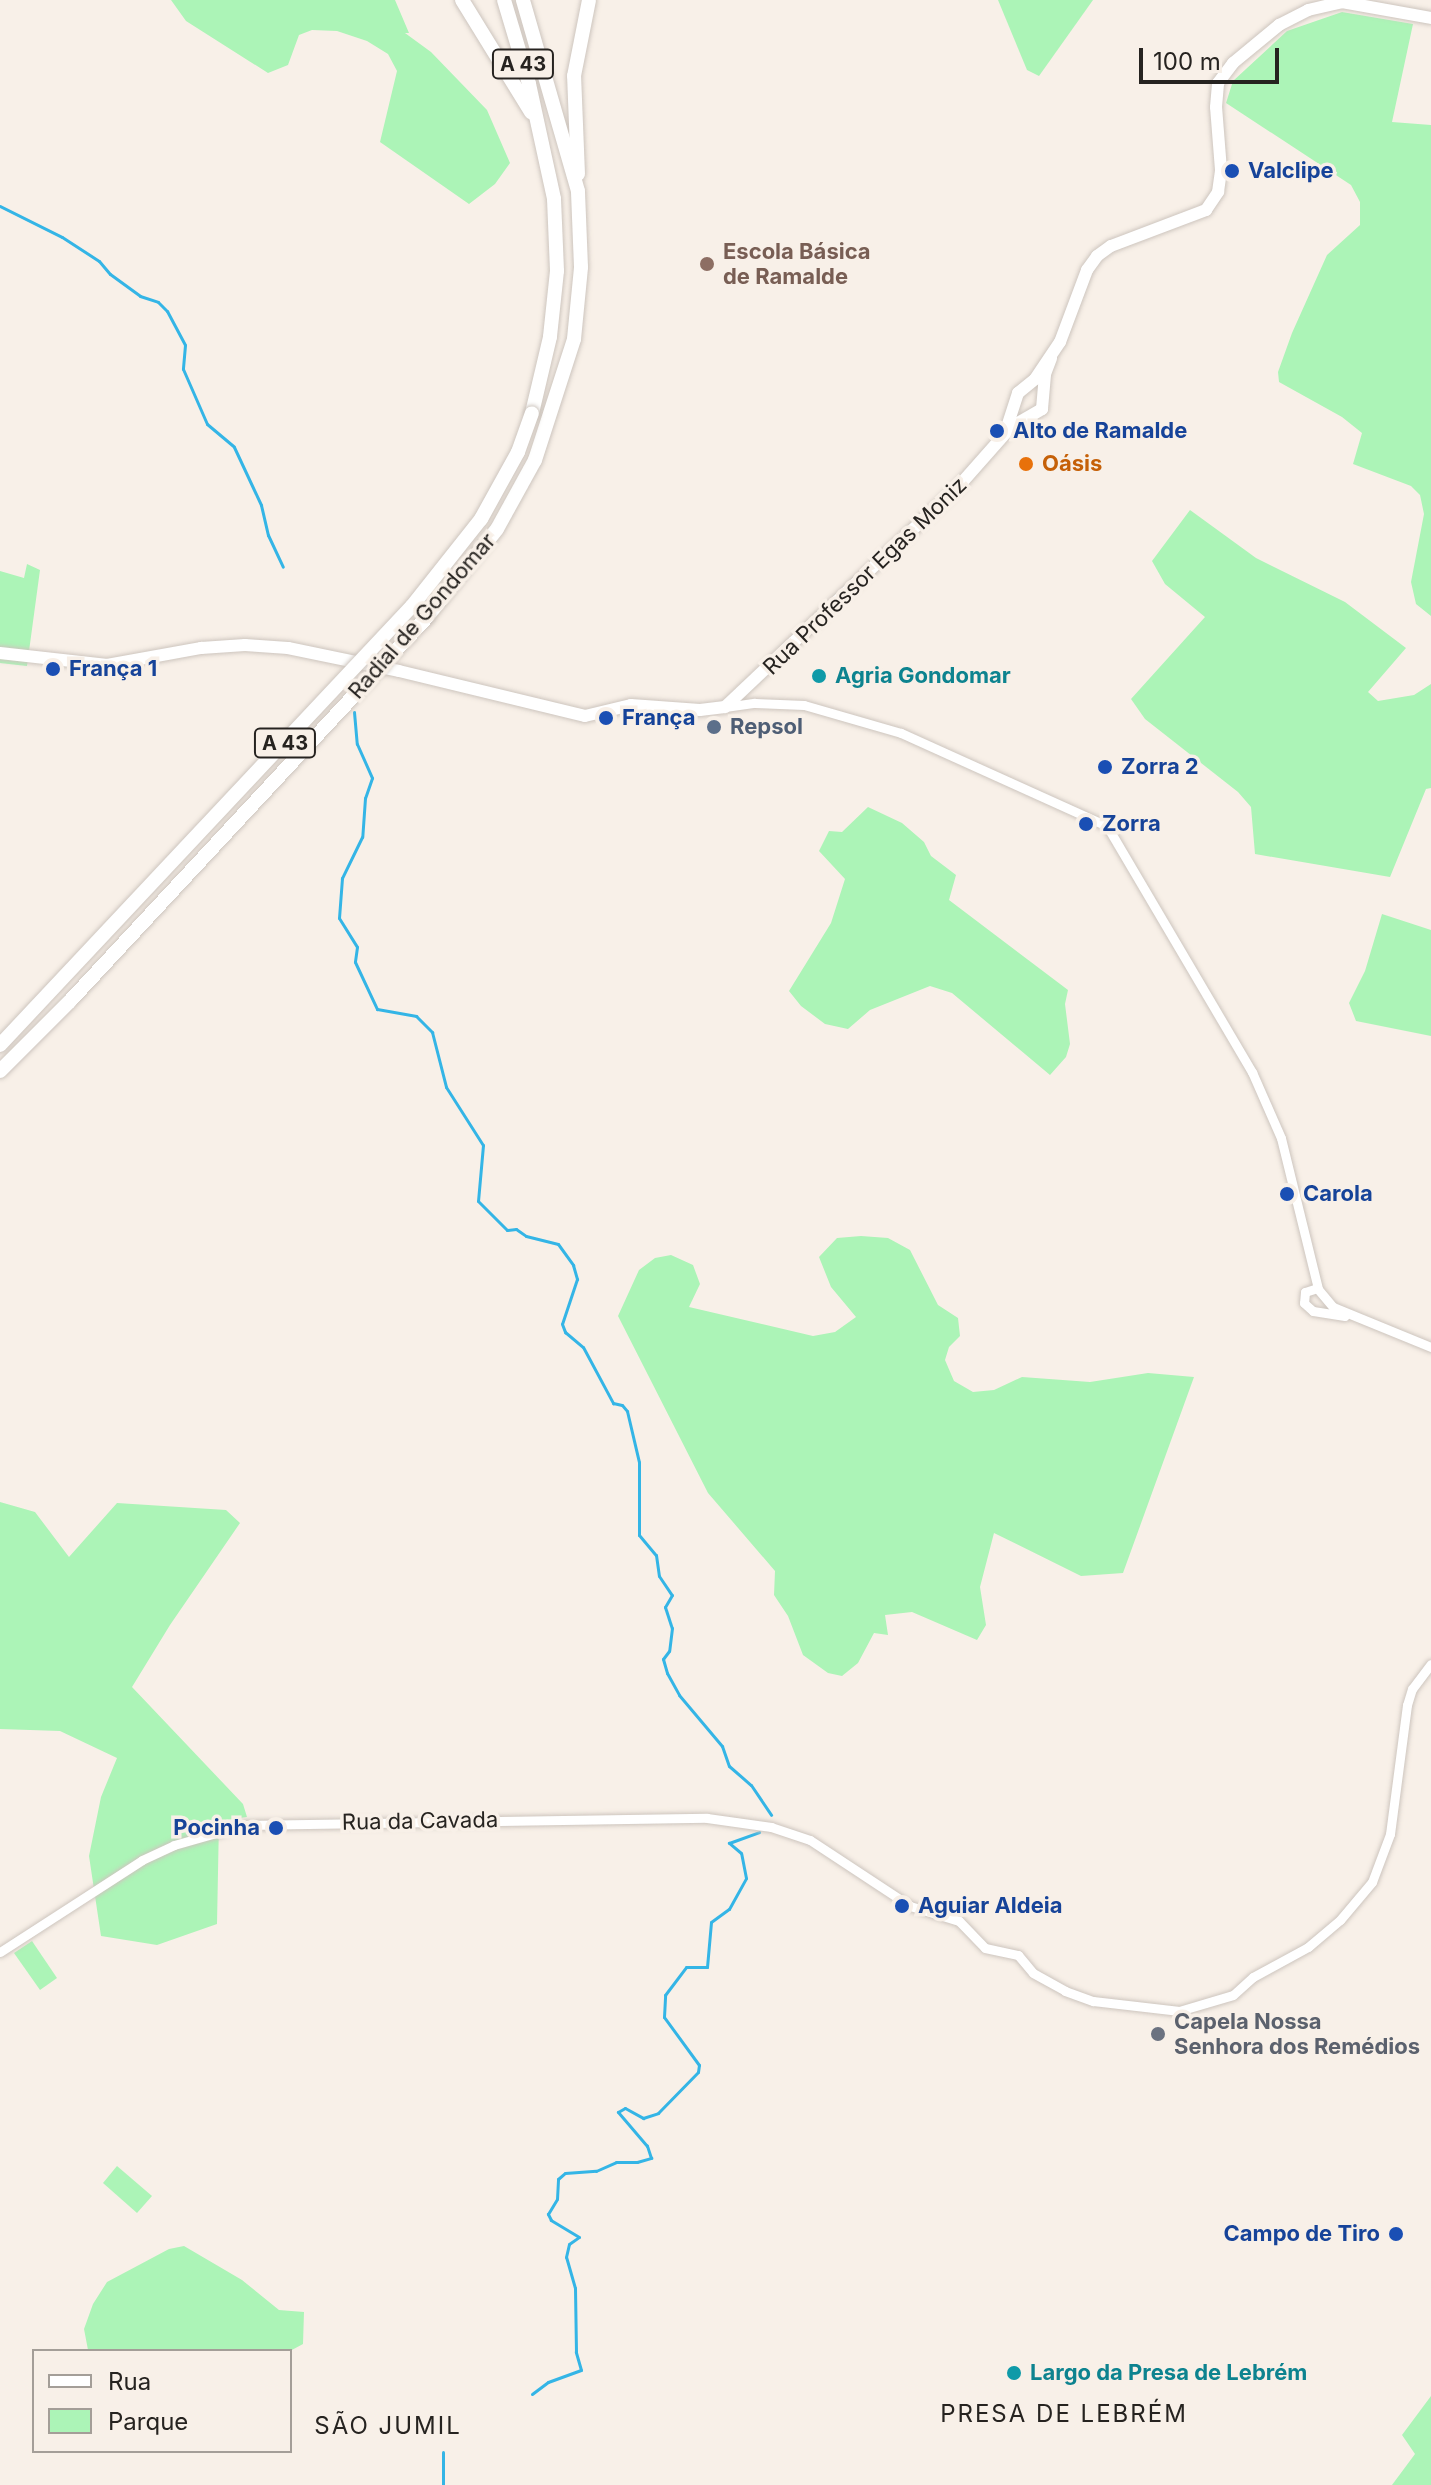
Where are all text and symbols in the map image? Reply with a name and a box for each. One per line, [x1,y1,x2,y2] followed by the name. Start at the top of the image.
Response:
[1143,32,1283,82] scale bar
[1153,47,1221,76] text: 100 m
[491,48,555,80] road number: A 43
[1248,158,1334,184] place label: Valclipe
[1223,162,1241,180] marker: Valclipe
[723,238,871,290] place label: Escola Básica de Ramalde
[698,255,716,273] marker: Escola Básica de Ramalde
[1013,418,1187,444] place label: Alto de Ramalde
[988,422,1006,440] marker: Alto de Ramalde
[1042,451,1102,477] place label: Oásis
[1017,455,1035,473] marker: Oásis
[758,472,972,680] street label: Rua Professor Egas Moniz
[343,528,501,704] street label: Radial de Gondomar
[69,656,157,682] place label: França 1
[44,660,62,678] marker: França 1
[835,663,1011,689] place label: Agria Gondomar
[810,667,828,685] marker: Agria Gondomar
[622,705,696,731] place label: França
[597,709,615,727] marker: França
[730,714,803,740] place label: Repsol
[705,718,723,736] marker: Repsol
[253,727,317,759] road number: A 43
[1121,754,1199,780] place label: Zorra 2
[1096,758,1114,776] marker: Zorra 2
[1102,811,1161,837] place label: Zorra
[1077,815,1095,833] marker: Zorra
[1303,1181,1373,1207] place label: Carola
[1278,1185,1296,1203] marker: Carola
[342,1806,498,1836] street label: Rua da Cavada
[173,1815,260,1841] place label: Pocinha
[267,1819,285,1837] marker: Pocinha
[918,1893,1063,1919] place label: Aguiar Aldeia
[893,1897,911,1915] marker: Aguiar Aldeia
[1174,2008,1420,2060] place label: Capela Nossa Senhora dos Remédios
[1149,2025,1167,2043] marker: Capela Nossa Senhora dos Remédios
[1224,2221,1380,2247] place label: Campo de Tiro
[1387,2225,1405,2243] marker: Campo de Tiro
[32,2349,292,2453] legend
[1030,2360,1307,2386] place label: Largo da Presa de Lebrém
[1005,2364,1023,2382] marker: Largo da Presa de Lebrém
[108,2367,151,2396] text: Rua
[940,2400,1188,2428] district label: PRESA DE LEBRÉM
[108,2407,188,2436] text: Parque
[314,2412,462,2440] district label: SÃO JUMIL

